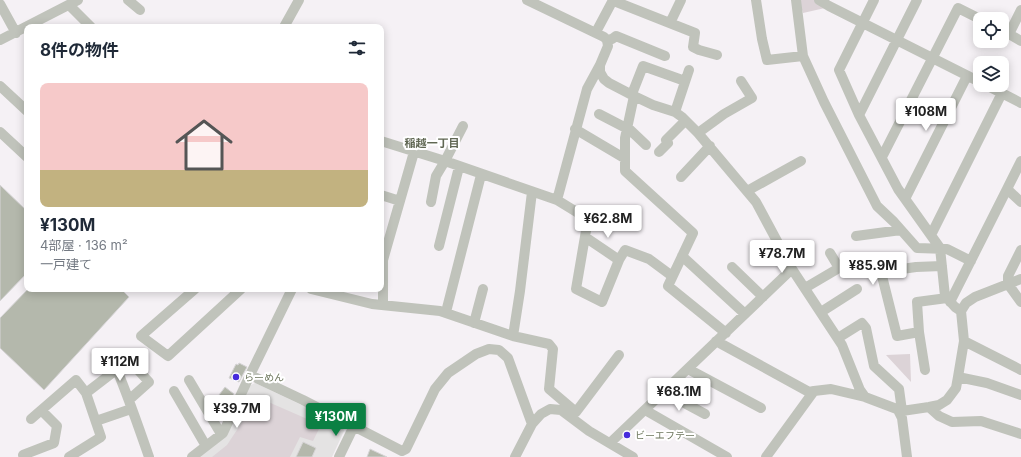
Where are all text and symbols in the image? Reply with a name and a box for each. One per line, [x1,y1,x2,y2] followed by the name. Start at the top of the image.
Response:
[973,12,1009,92] map controls
[973,12,1009,48] button: locate
[346,37,368,59] icon: filters
[40,40,119,60] text: 8件の物件
[973,56,1009,92] button: layers
[898,98,954,132] pin: ¥108M
[905,103,947,119] text: ¥108M
[168,109,240,181] icon: home
[405,136,460,150] district label: 稲越一丁目
[575,205,641,239] pin: ¥62.8M
[584,210,632,226] text: ¥62.8M
[40,215,95,235] text: ¥130M
[40,237,128,253] text: 4部屋 · 136 m²
[749,240,815,274] pin: ¥78.7M
[759,245,805,261] text: ¥78.7M
[840,252,906,286] pin: ¥85.9M
[40,256,92,272] text: 一戸建て
[849,257,897,273] text: ¥85.9M
[92,348,148,382] pin: ¥112M
[101,353,139,369] text: ¥112M
[244,371,284,383] place label: らーめん
[231,372,241,382] marker: らーめん
[646,378,712,412] pin: ¥68.1M
[657,383,701,399] text: ¥68.1M
[204,395,270,429] pin: ¥39.7M
[213,400,261,416] text: ¥39.7M
[308,403,364,437] pin: ¥130M
[315,408,357,424] text: ¥130M
[635,429,695,441] place label: ビーエフテー
[622,430,632,440] marker: ビーエフテー

